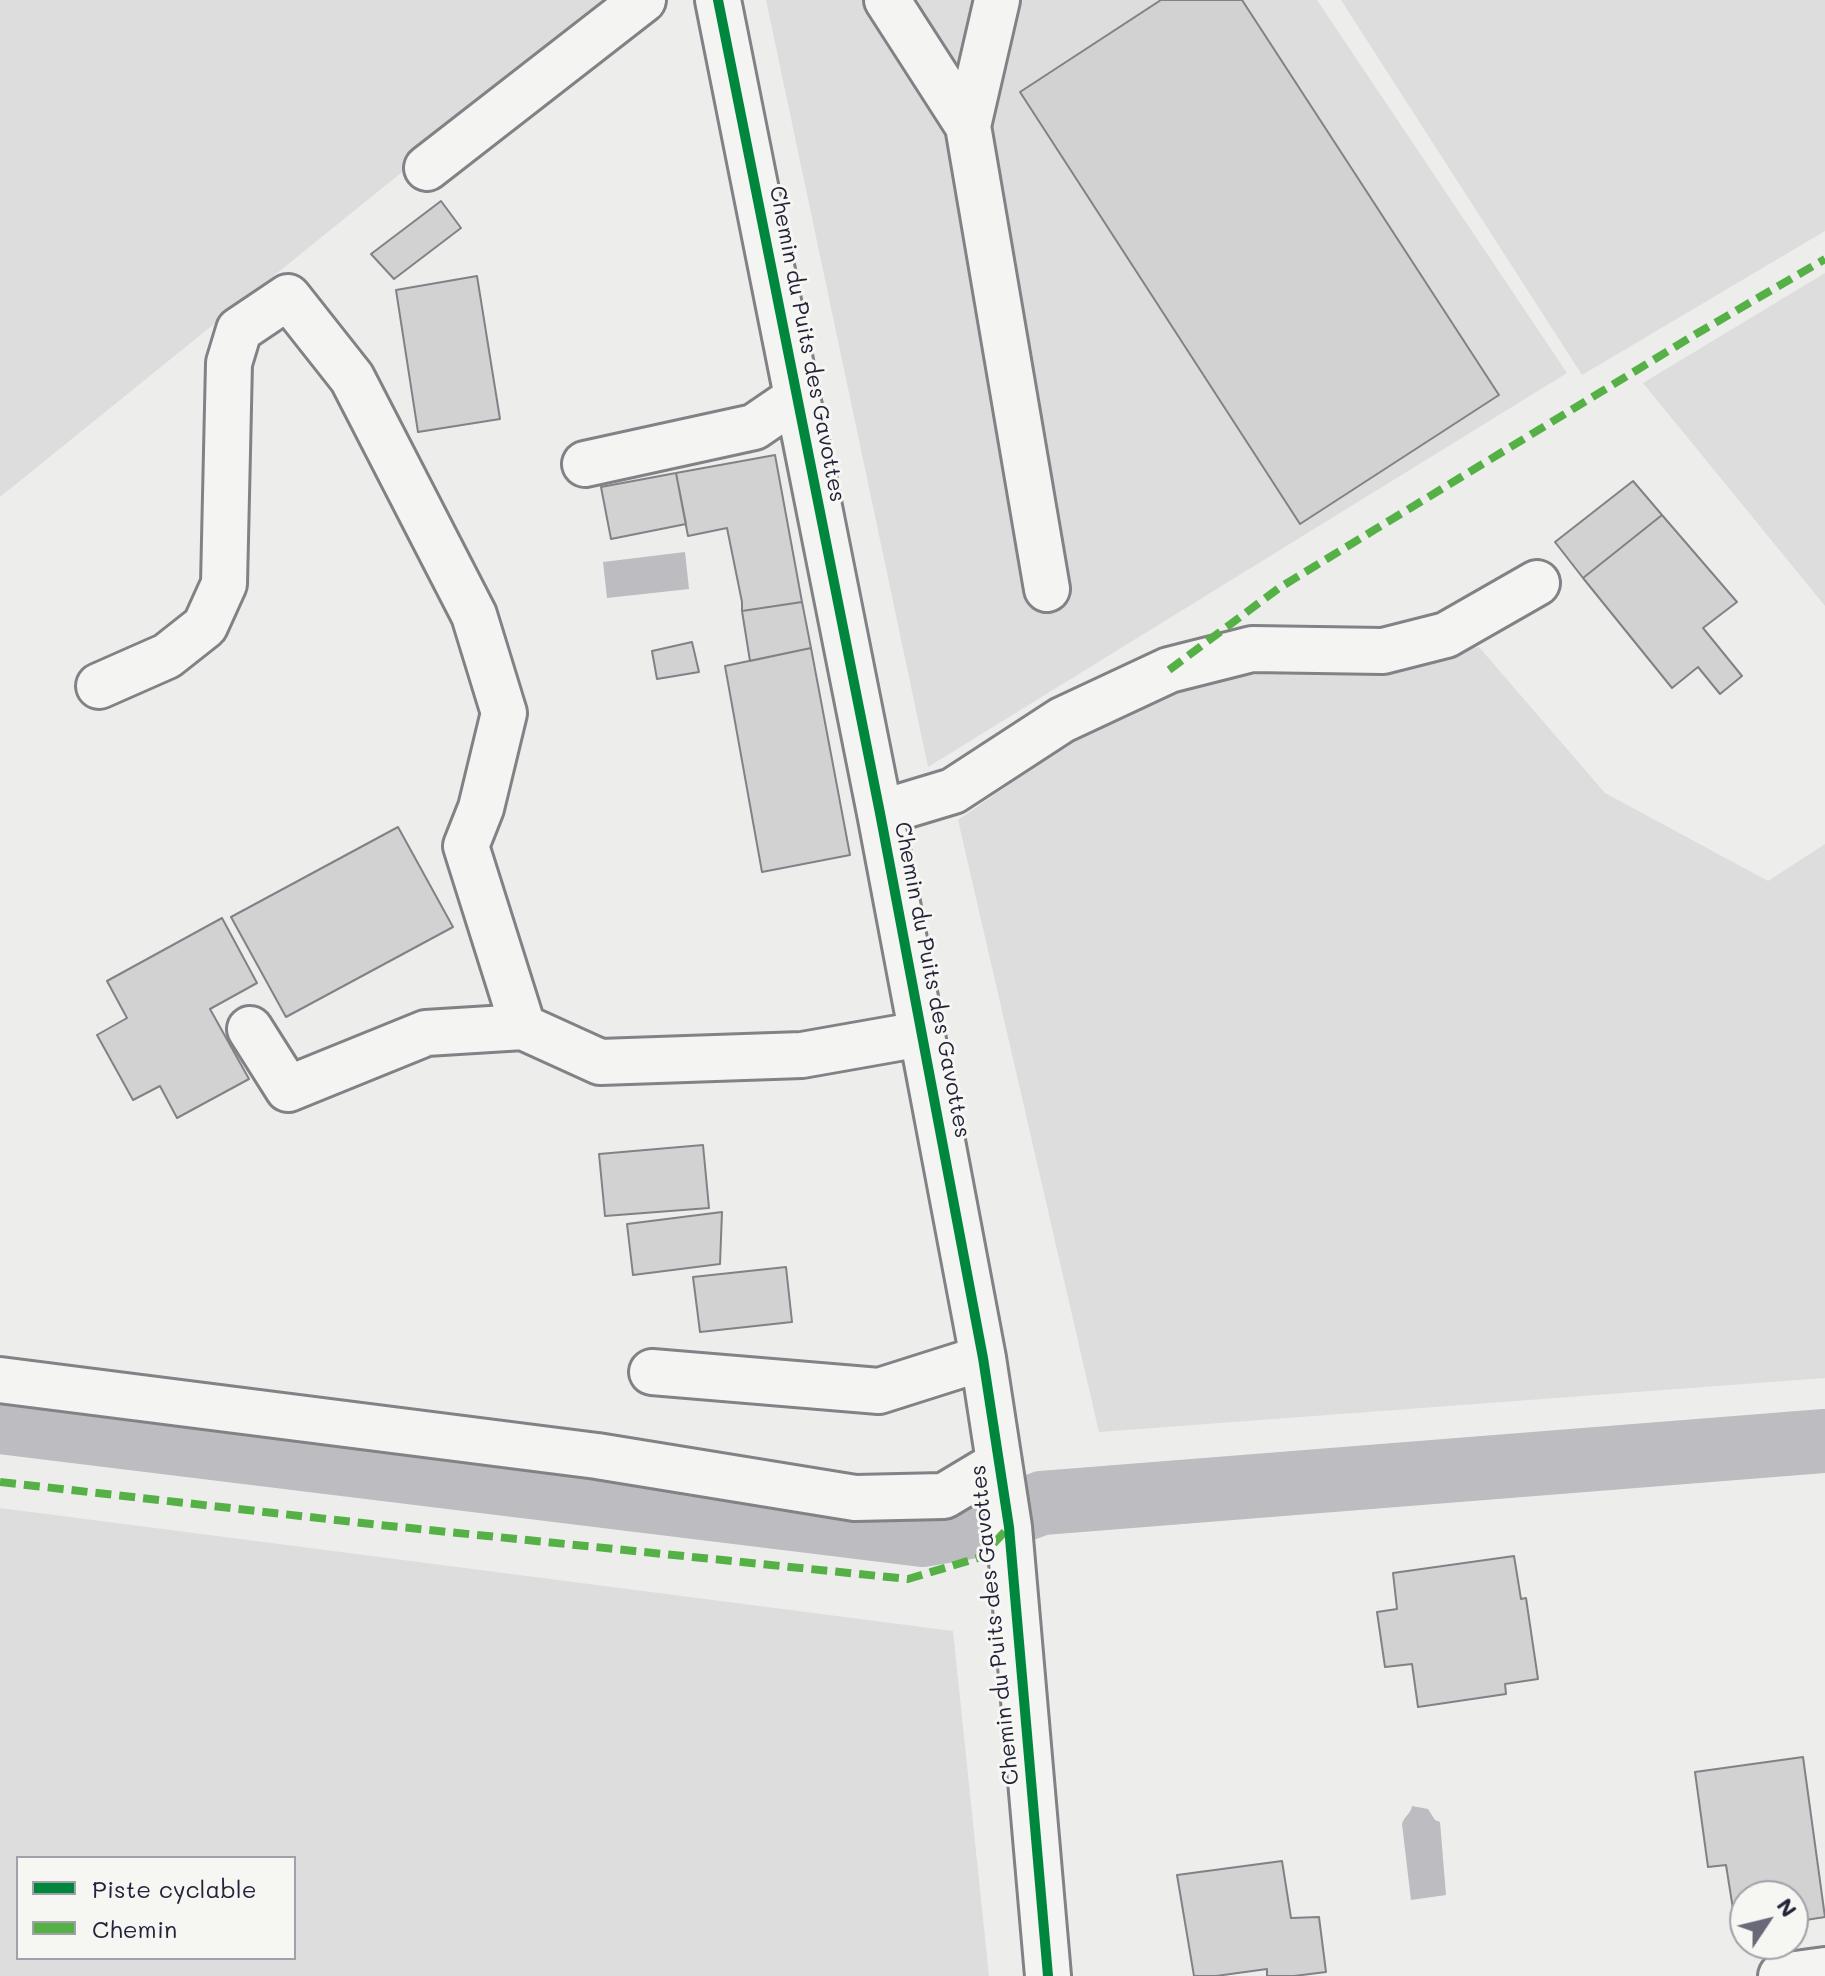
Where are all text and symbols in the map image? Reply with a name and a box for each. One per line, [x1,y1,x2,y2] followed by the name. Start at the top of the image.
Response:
[763,184,851,504] street label: Chemin du Puits des Gavottes
[888,820,976,1140] street label: Chemin du Puits des Gavottes
[965,1464,1025,1786] street label: Chemin du Puits des Gavottes
[16,1856,296,1960] legend
[92,1873,257,1904] text: Piste cyclable
[1729,1880,1809,1960] north arrow
[1771,1892,1804,1922] text: N
[92,1913,177,1944] text: Chemin

